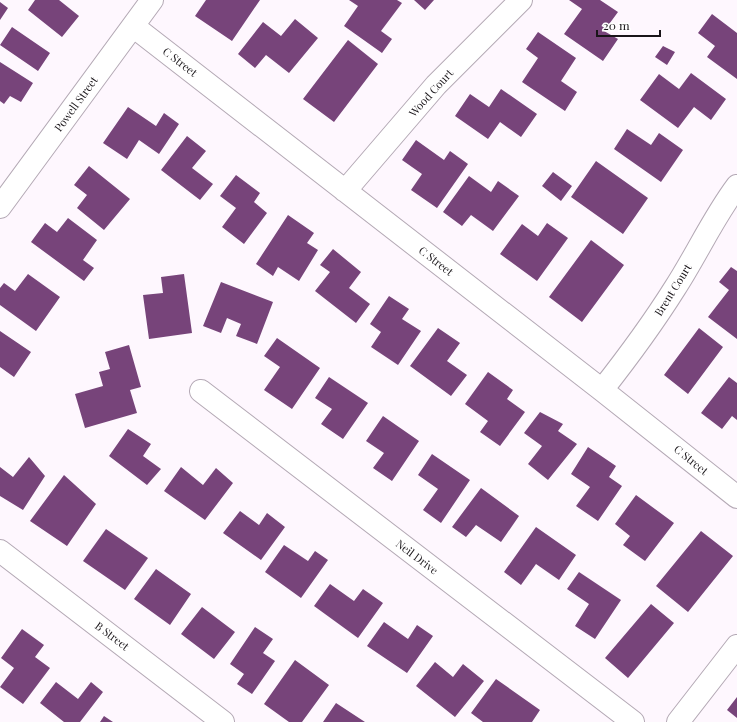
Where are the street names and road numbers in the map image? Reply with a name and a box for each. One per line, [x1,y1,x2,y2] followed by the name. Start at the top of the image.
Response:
[160,43,201,80] street label: C Street
[405,66,456,120] street label: Wood Court
[50,73,101,134] street label: Powell Street
[416,242,457,279] street label: C Street
[651,261,695,319] street label: Brent Court
[671,441,712,478] street label: C Street
[393,536,442,578] street label: Neil Drive
[92,618,133,653] street label: B Street

